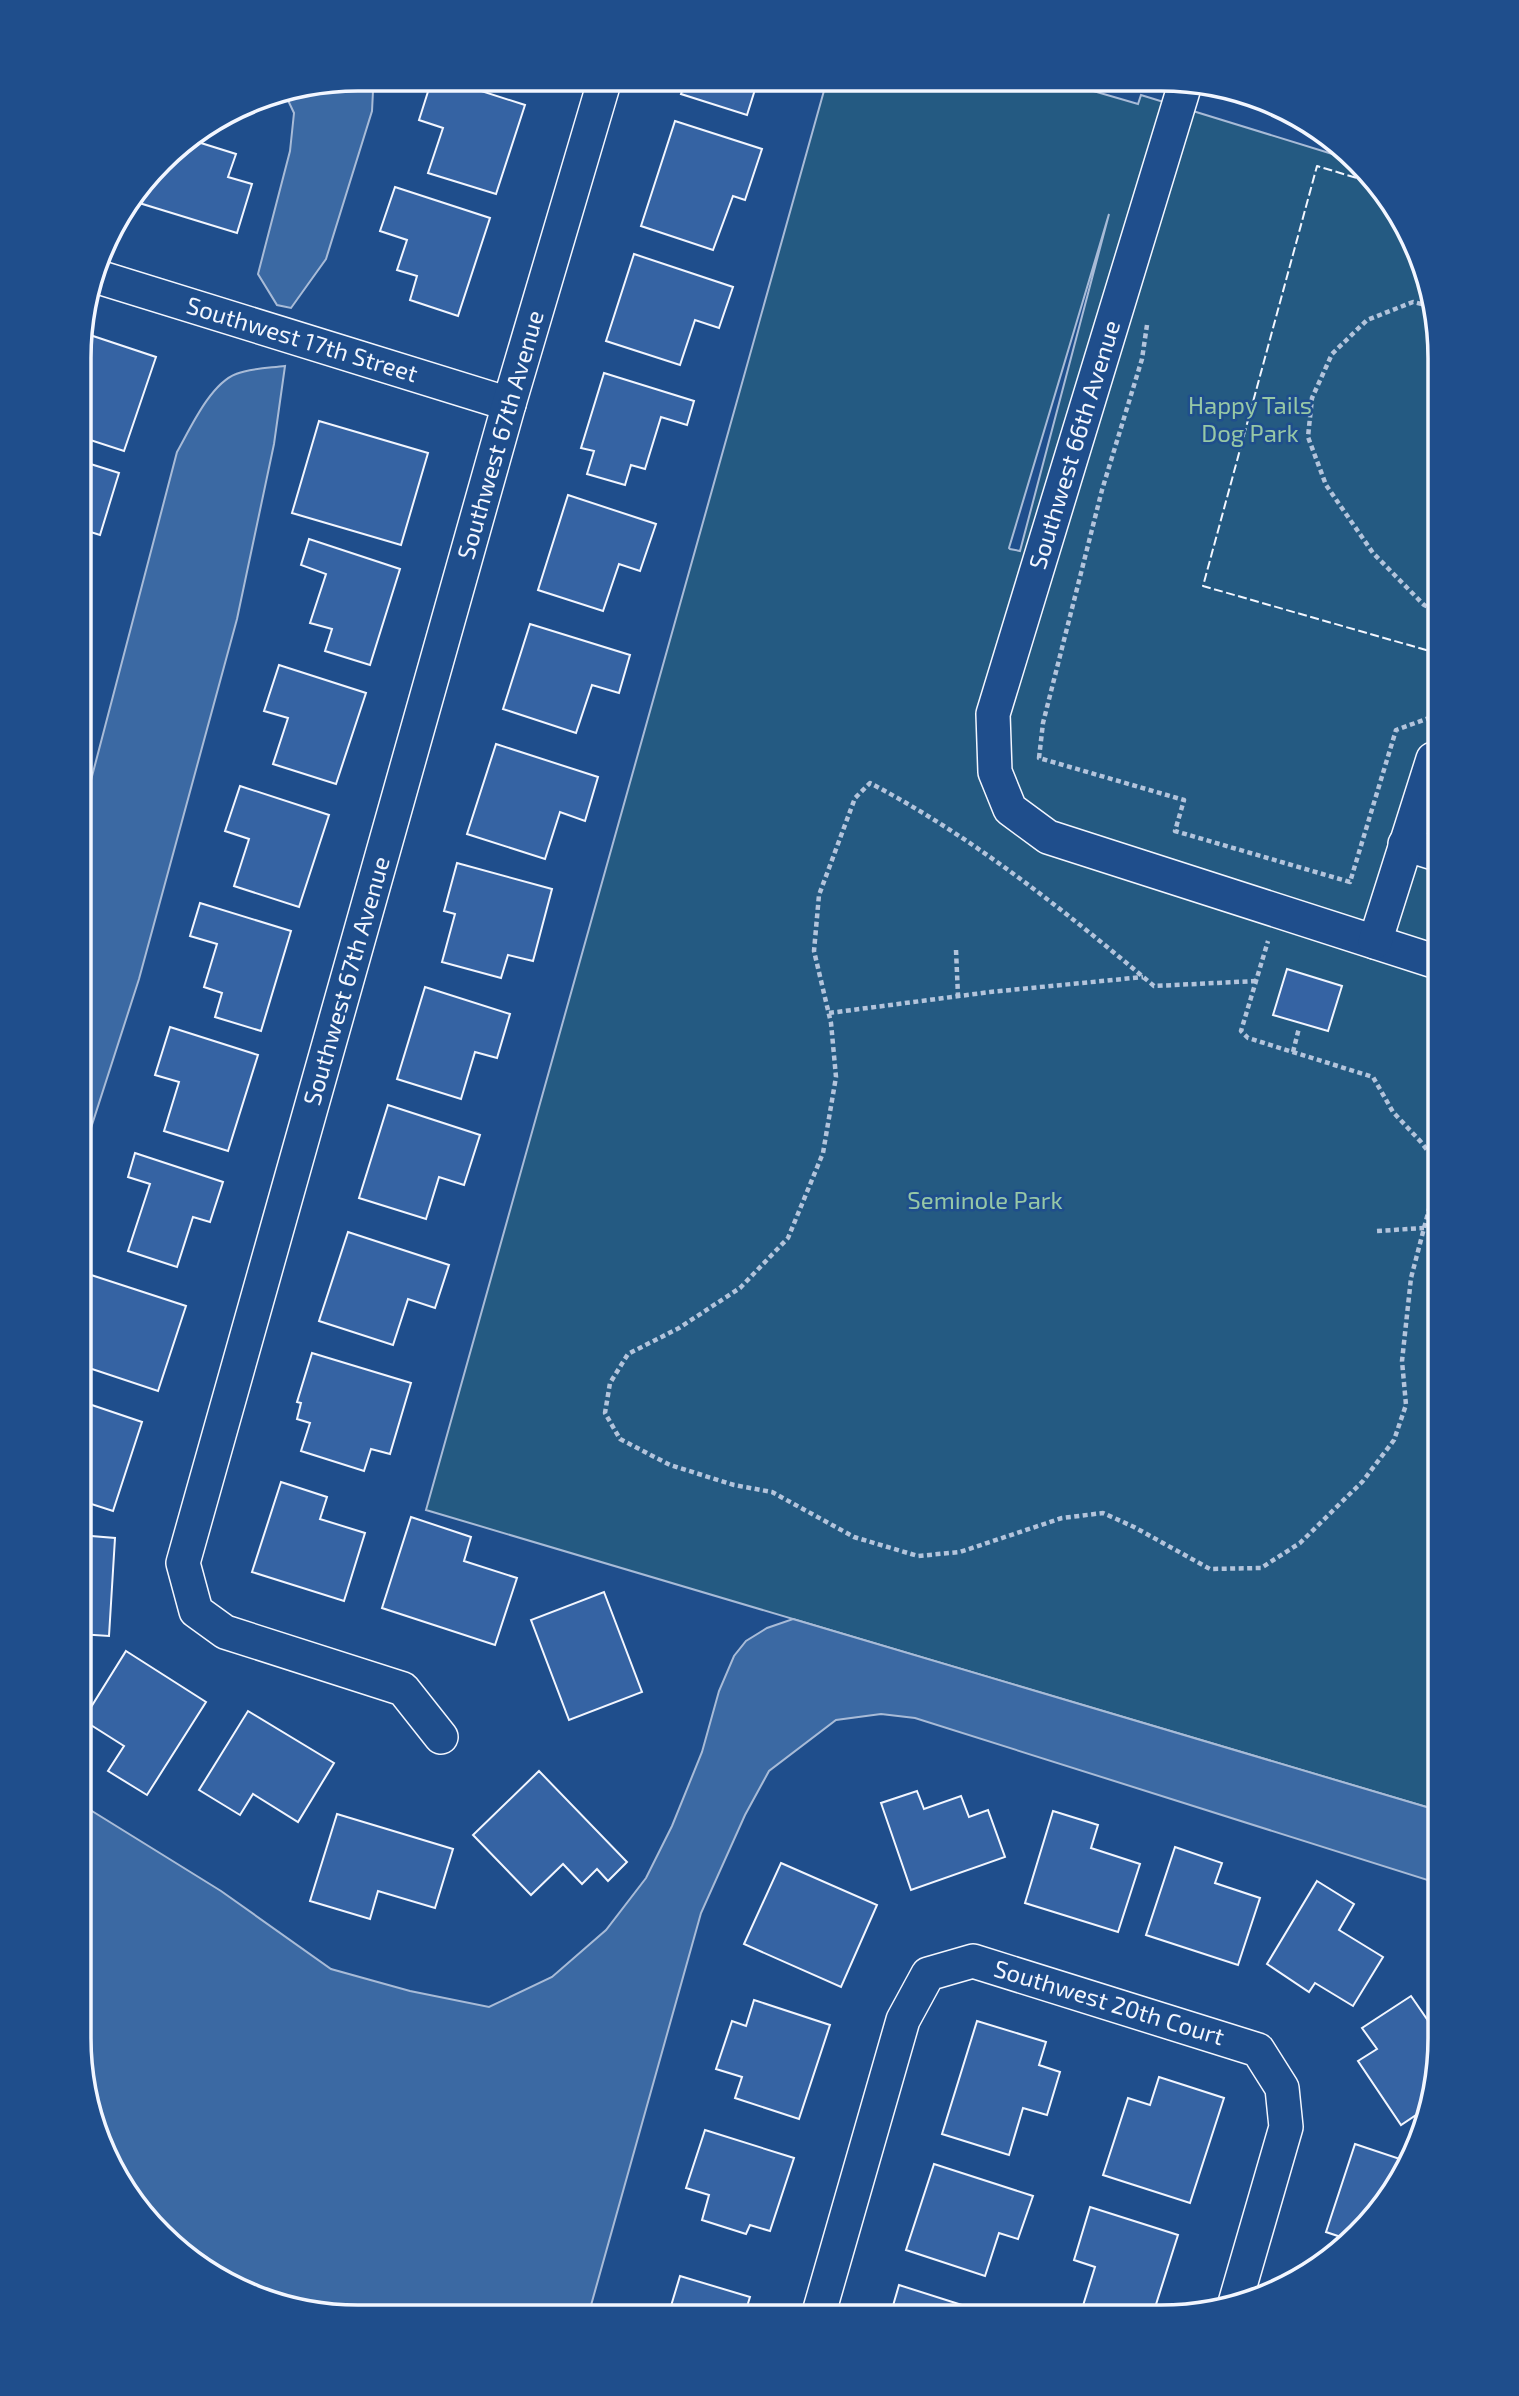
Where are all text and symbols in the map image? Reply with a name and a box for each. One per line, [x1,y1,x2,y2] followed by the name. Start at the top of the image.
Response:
[183,290,421,388] street label: Southwest 17th Street
[450,307,549,562] street label: Southwest 67th Avenue
[1022,317,1125,573] street label: Southwest 66th Avenue
[1188,390,1312,447] park label: Happy Tails Dog Park
[296,853,395,1108] street label: Southwest 67th Avenue
[907,1185,1063,1214] park label: Seminole Park
[991,1953,1228,2050] street label: Southwest 20th Court

